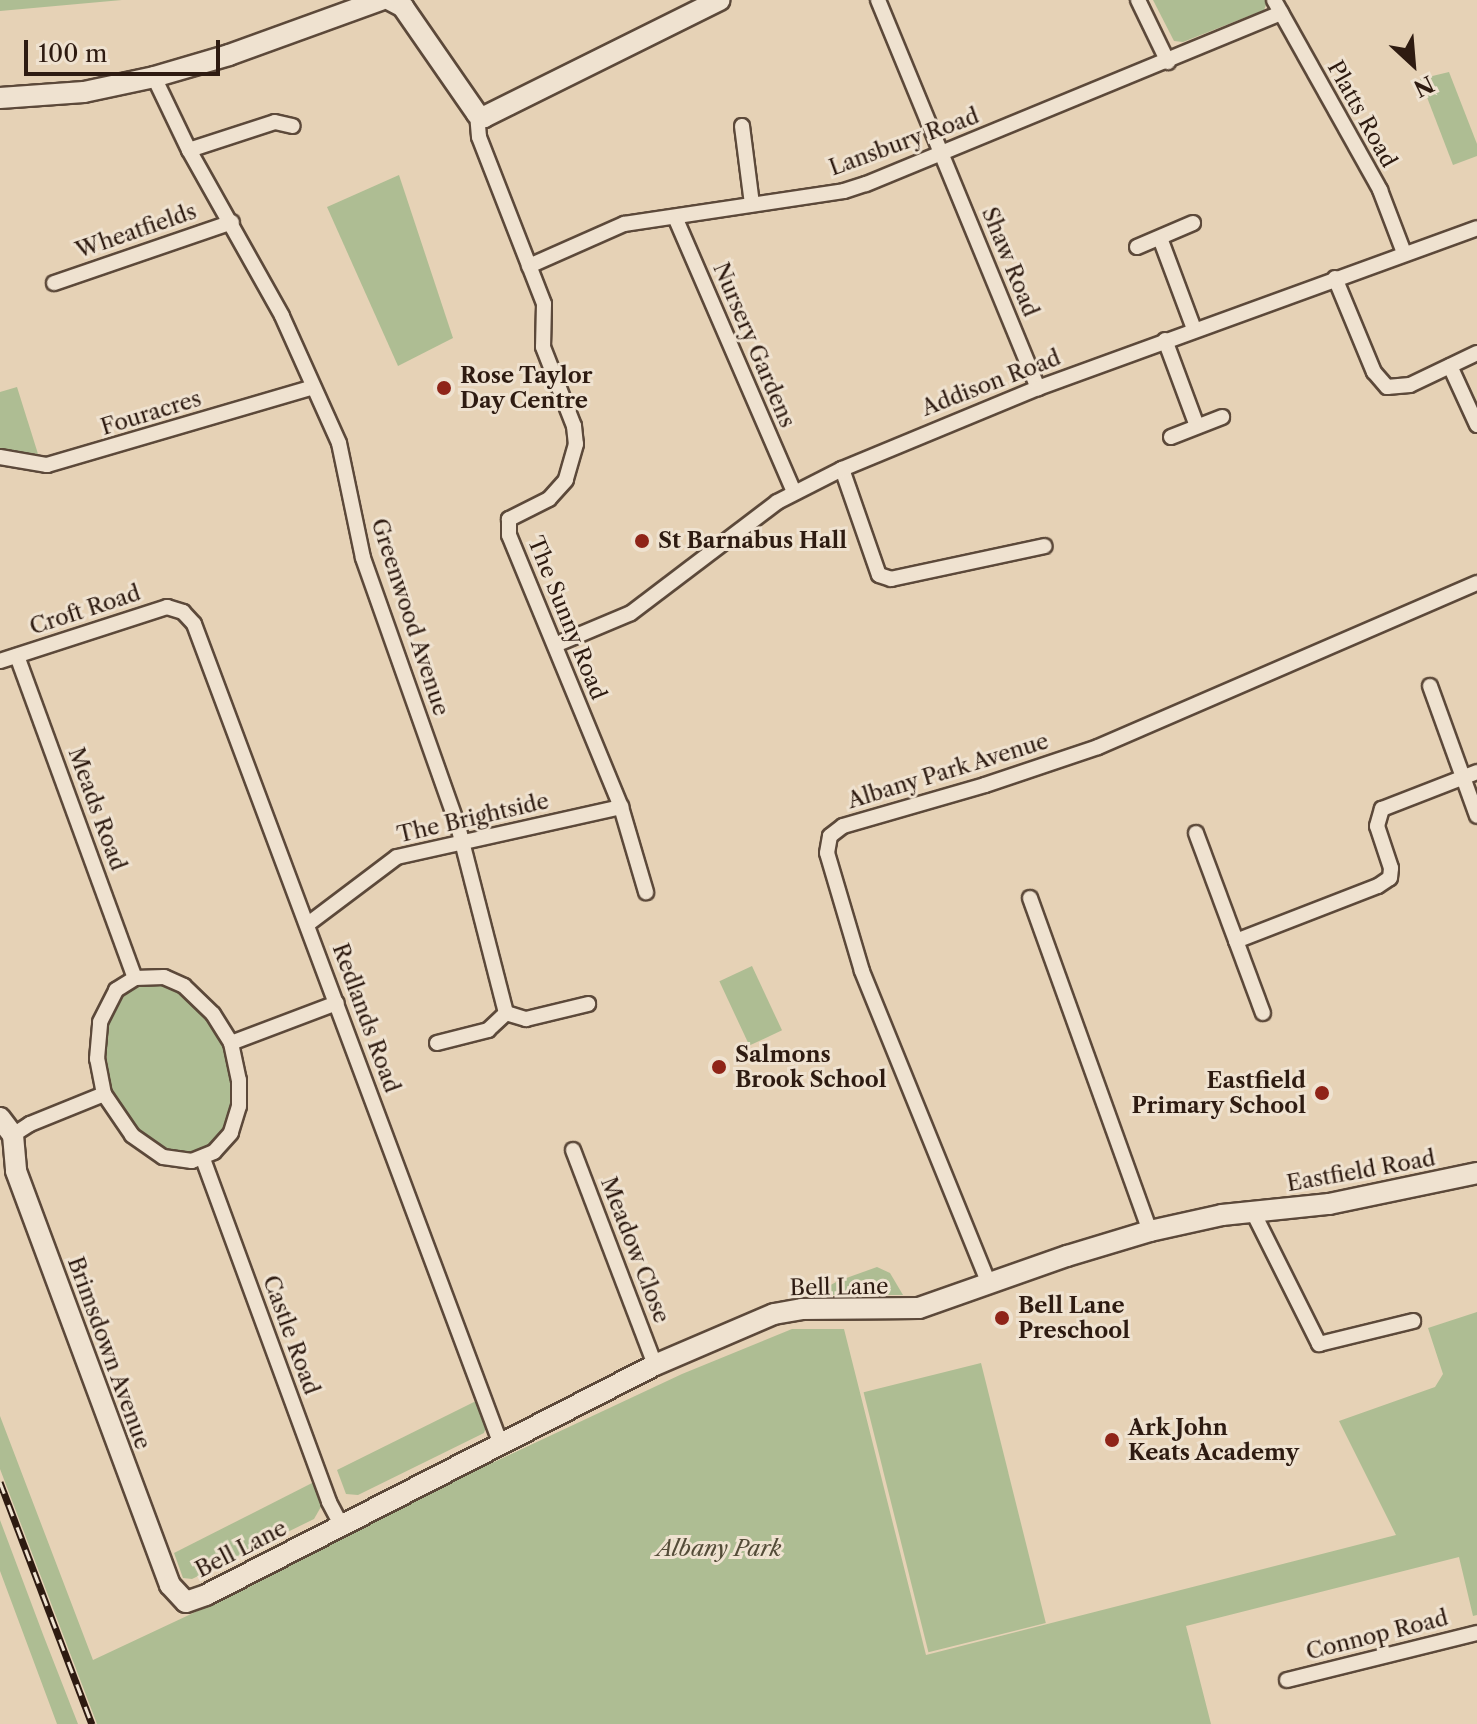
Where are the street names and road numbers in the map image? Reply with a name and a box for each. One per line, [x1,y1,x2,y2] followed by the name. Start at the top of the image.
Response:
[1322,56,1402,172] street label: Platts Road
[825,103,983,181] street label: Lansbury Road
[72,198,200,264] street label: Wheatfields
[976,203,1044,321] street label: Shaw Road
[707,258,801,432] street label: Nursery Gardens
[918,344,1064,422] street label: Addison Road
[98,385,204,441] street label: Fouracres
[366,515,454,719] street label: Greenwood Avenue
[522,532,612,704] street label: The Sunny Road
[26,580,144,640] street label: Croft Road
[843,728,1053,814] street label: Albany Park Avenue
[63,744,131,874] street label: Meads Road
[395,788,551,848] street label: The Brightside
[327,940,405,1096] street label: Redlands Road
[1285,1145,1437,1197] street label: Eastfield Road
[595,1173,675,1327] street label: Meadow Close
[62,1253,156,1453] street label: Brimsdown Avenue
[257,1272,325,1398] street label: Castle Road
[789,1273,889,1301] street label: Bell Lane
[191,1515,291,1583] street label: Bell Lane
[1303,1605,1451,1665] street label: Connop Road

